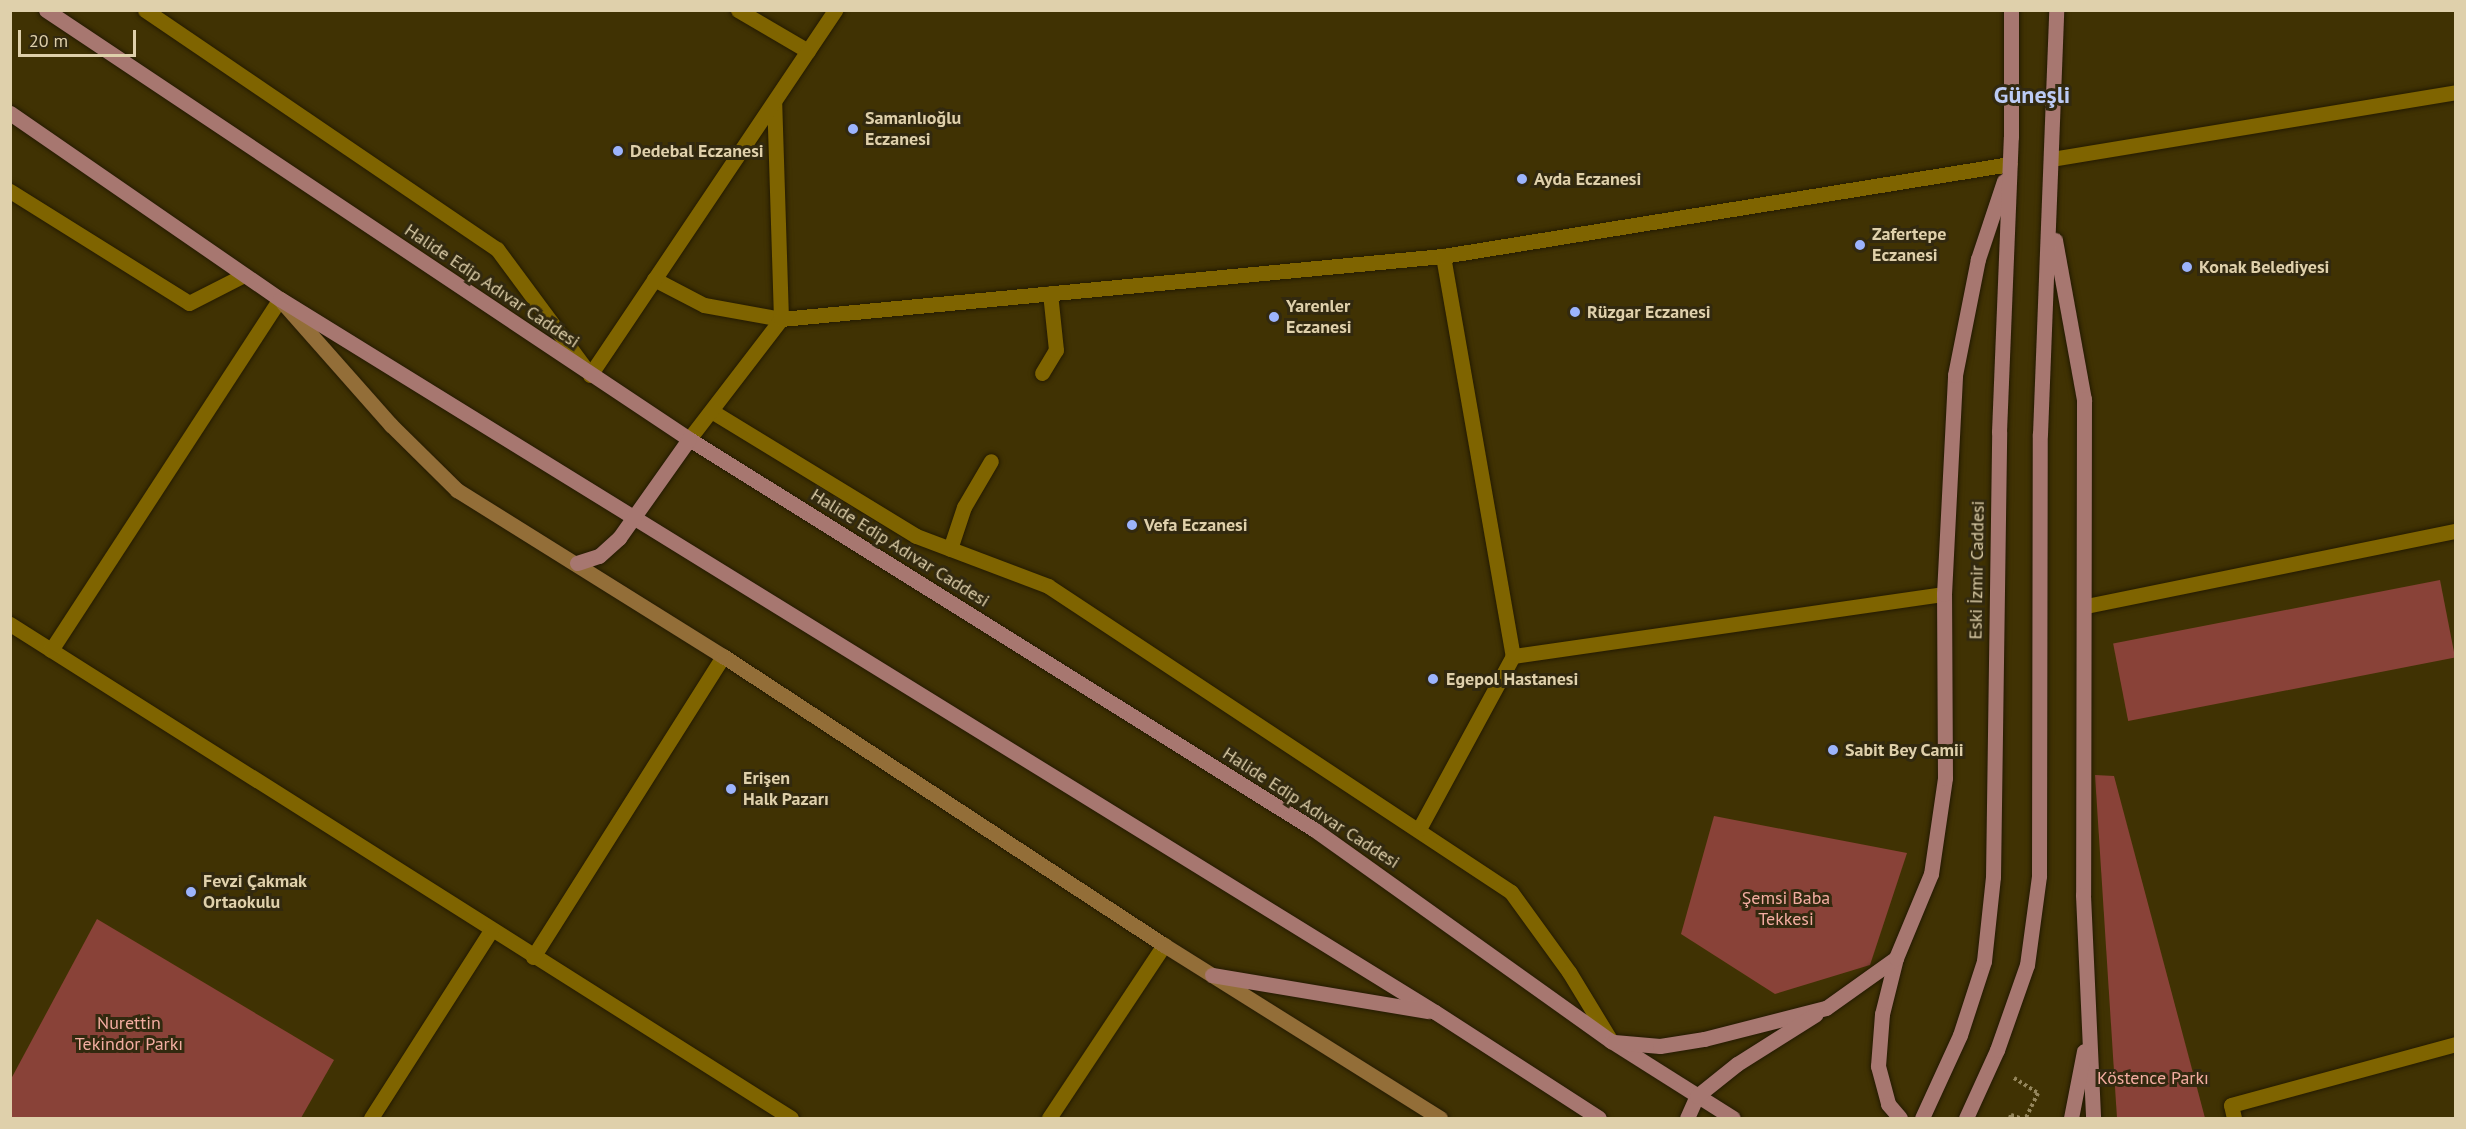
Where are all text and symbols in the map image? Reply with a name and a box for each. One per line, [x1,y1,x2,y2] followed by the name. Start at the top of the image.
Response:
[21,18,140,56] scale bar
[29,29,68,52] text: 20 m
[1994,81,2070,109] district label: Güneşli
[865,108,961,150] place label: Samanlıoğlu Eczanesi
[846,122,860,136] marker: Samanlıoğlu Eczanesi
[630,140,764,162] place label: Dedebal Eczanesi
[611,144,625,158] marker: Dedebal Eczanesi
[1534,168,1641,190] place label: Ayda Eczanesi
[1515,172,1529,186] marker: Ayda Eczanesi
[400,219,584,353] street label: Halide Edip Adıvar Caddesi
[1872,224,1946,266] place label: Zafertepe Eczanesi
[1853,238,1867,252] marker: Zafertepe Eczanesi
[2199,256,2330,278] place label: Konak Belediyesi
[2180,260,2194,274] marker: Konak Belediyesi
[1286,296,1352,338] place label: Yarenler Eczanesi
[1587,301,1711,323] place label: Rüzgar Eczanesi
[1568,305,1582,319] marker: Rüzgar Eczanesi
[1267,310,1281,324] marker: Yarenler Eczanesi
[807,484,993,612] street label: Halide Edip Adıvar Caddesi
[1965,500,1989,640] street label: Eski İzmir Caddesi
[1144,514,1248,536] place label: Vefa Eczanesi
[1125,518,1139,532] marker: Vefa Eczanesi
[1446,668,1578,690] place label: Egepol Hastanesi
[1424,670,1442,688] marker: Egepol Hastanesi
[1845,739,1964,761] place label: Sabit Bey Camii
[1218,743,1404,873] street label: Halide Edip Adıvar Caddesi
[1826,743,1840,757] marker: Sabit Bey Camii
[743,768,829,810] place label: Erişen Halk Pazarı
[724,782,738,796] marker: Erişen Halk Pazarı
[203,871,307,914] place label: Fevzi Çakmak Ortaokulu
[184,885,198,899] marker: Fevzi Çakmak Ortaokulu
[1742,888,1830,930] park label: Şemsi Baba Tekkesi
[75,1013,183,1056] park label: Nurettin Tekindor Parkı
[2097,1067,2209,1089] park label: Köstence Parkı

